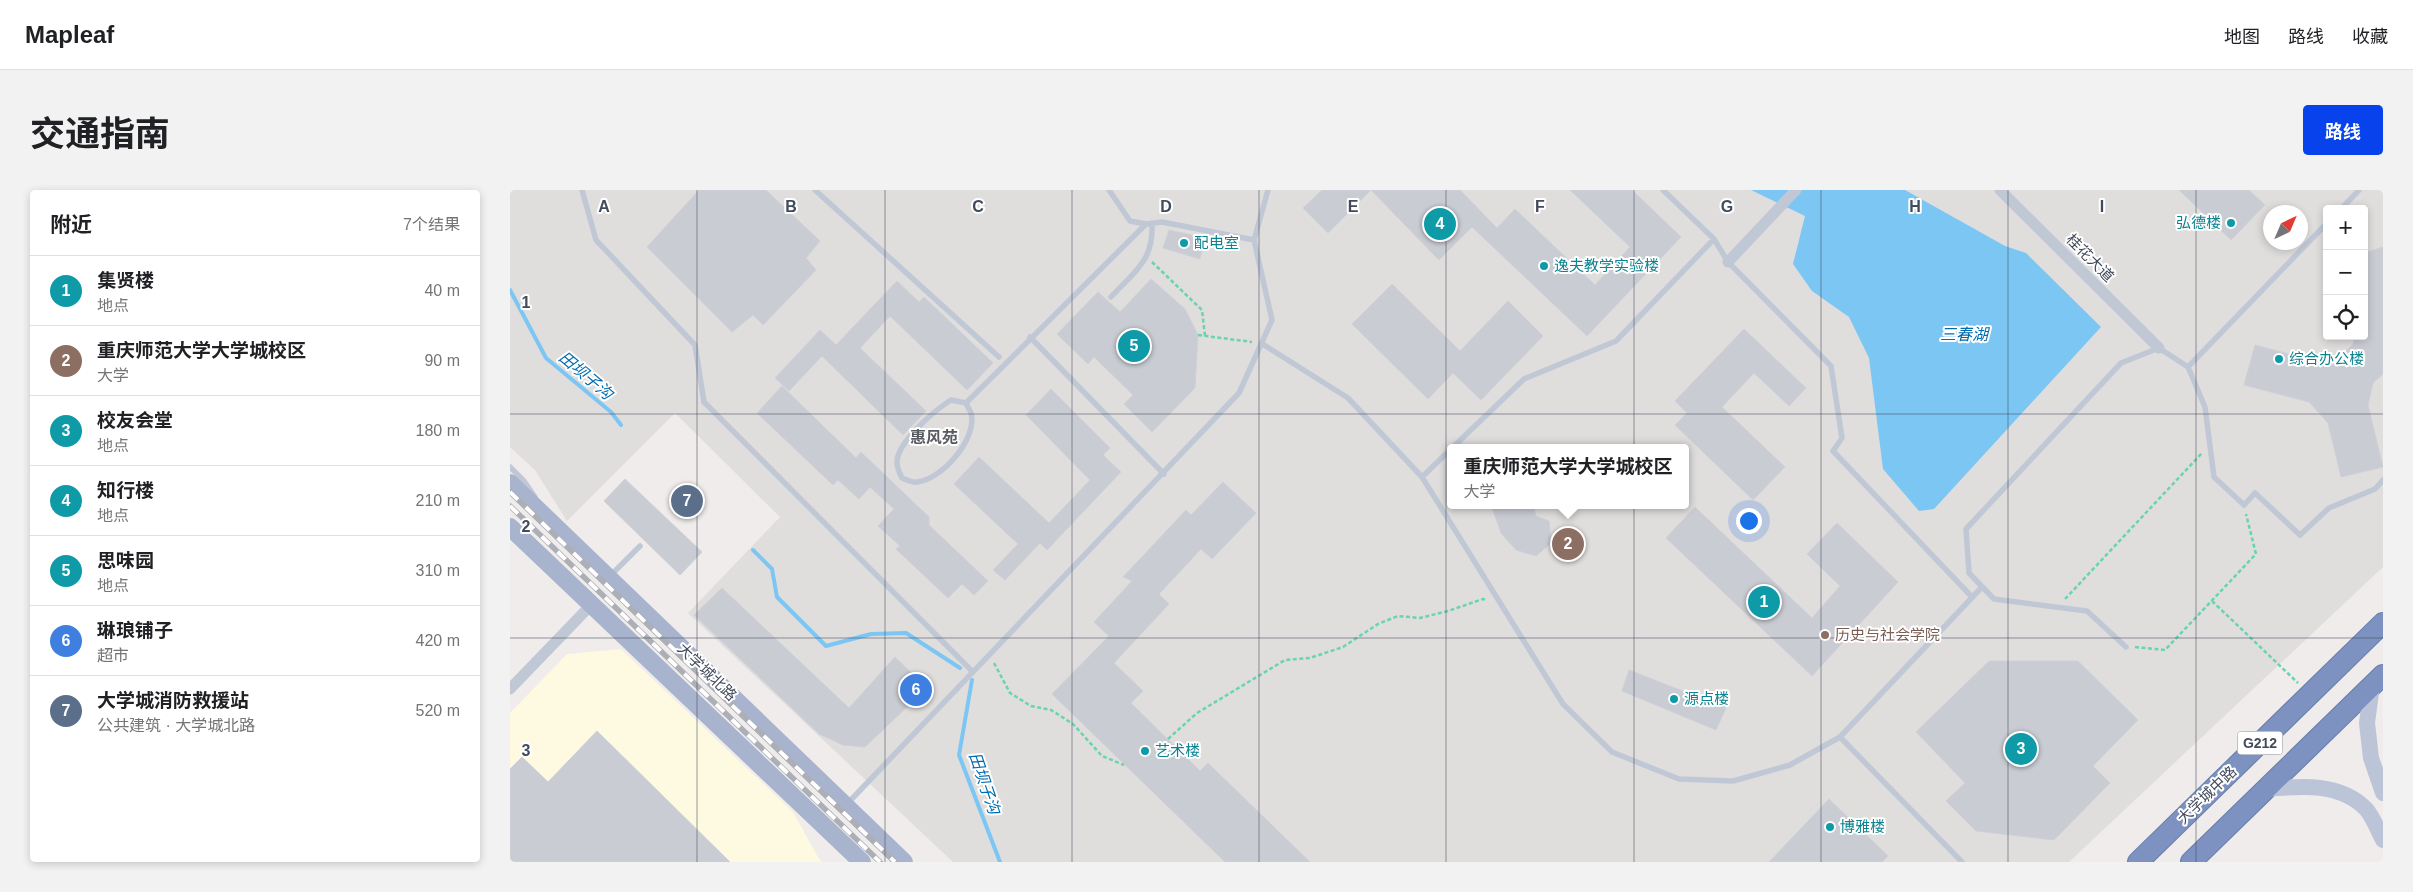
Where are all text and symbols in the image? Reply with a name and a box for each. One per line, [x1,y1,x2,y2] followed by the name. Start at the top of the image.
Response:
[25,21,114,48] text: Mapleaf
[2224,27,2260,47] text: 地图
[2288,27,2324,47] text: 路线
[2352,27,2388,47] text: 收藏
[2303,105,2383,155] button: 路线
[30,114,170,153] text: 交通指南
[598,198,610,215] text: A
[785,198,797,215] text: B
[972,198,984,215] text: C
[1160,198,1172,215] text: D
[1348,198,1359,215] text: E
[1535,198,1545,215] text: F
[1721,198,1733,215] text: G
[1909,198,1921,215] text: H
[2100,198,2104,215] text: I
[1424,205,1456,243] pin: 4
[2263,205,2308,250] north arrow
[2323,205,2368,340] map controls
[2323,205,2368,250] button: +
[50,213,92,236] text: 附近
[2176,214,2221,231] place label: 弘德楼
[403,216,460,233] text: 7个结果
[2225,217,2237,229] marker: 弘德楼
[2063,230,2118,285] street label: 桂花大道
[1194,234,1239,251] place label: 配电室
[1178,237,1190,249] marker: 配电室
[2323,250,2368,295] button: −
[1554,257,1659,274] place label: 逸夫教学实验楼
[1538,260,1550,272] marker: 逸夫教学实验楼
[97,270,154,291] text: 集贤楼
[62,282,70,299] text: 1
[424,282,460,299] text: 40 m
[522,294,531,311] text: 1
[2323,295,2368,340] button: locate
[97,297,129,314] text: 地点
[1940,326,1991,343] water label: 三春湖
[1118,327,1150,365] pin: 5
[97,340,306,361] text: 重庆师范大学大学城校区
[556,348,617,404] water label: 田坝子沟
[2289,350,2364,367] place label: 综合办公楼
[62,352,70,369] text: 2
[424,352,460,369] text: 90 m
[2273,353,2285,365] marker: 综合办公楼
[97,367,129,384] text: 大学
[97,410,173,431] text: 校友会堂
[62,422,70,439] text: 3
[416,422,460,439] text: 180 m
[910,429,958,446] district label: 惠风苑
[97,437,129,454] text: 地点
[1447,444,1689,509] popup
[1463,456,1673,477] text: 重庆师范大学大学城校区
[97,480,154,501] text: 知行楼
[671,482,703,520] pin: 7
[1463,483,1496,500] text: 大学
[62,492,70,509] text: 4
[416,492,460,509] text: 210 m
[97,507,129,524] text: 地点
[1736,508,1762,534] your location
[522,518,531,535] text: 2
[1552,525,1584,563] pin: 2
[97,550,154,571] text: 思味园
[62,562,70,579] text: 5
[416,562,460,579] text: 310 m
[97,577,129,594] text: 地点
[1748,583,1780,621] pin: 1
[97,620,173,641] text: 琳琅铺子
[1835,626,1940,643] place label: 历史与社会学院
[1819,629,1831,641] marker: 历史与社会学院
[62,632,70,649] text: 6
[416,632,460,649] text: 420 m
[674,639,740,704] street label: 大学城北路
[97,647,129,664] text: 超市
[900,671,932,709] pin: 6
[97,690,249,711] text: 大学城消防救援站
[1684,690,1729,707] place label: 源点楼
[1668,693,1680,705] marker: 源点楼
[62,702,70,719] text: 7
[416,702,460,719] text: 520 m
[97,717,255,734] text: 公共建筑 · 大学城北路
[2005,730,2037,768] pin: 3
[2238,732,2282,754] road number: G212
[522,742,531,759] text: 3
[1155,742,1200,759] place label: 艺术楼
[1139,745,1151,757] marker: 艺术楼
[966,750,1004,818] water label: 田坝子沟
[2174,762,2240,827] street label: 大学城中路
[1840,818,1885,835] place label: 博雅楼
[1824,821,1836,833] marker: 博雅楼

